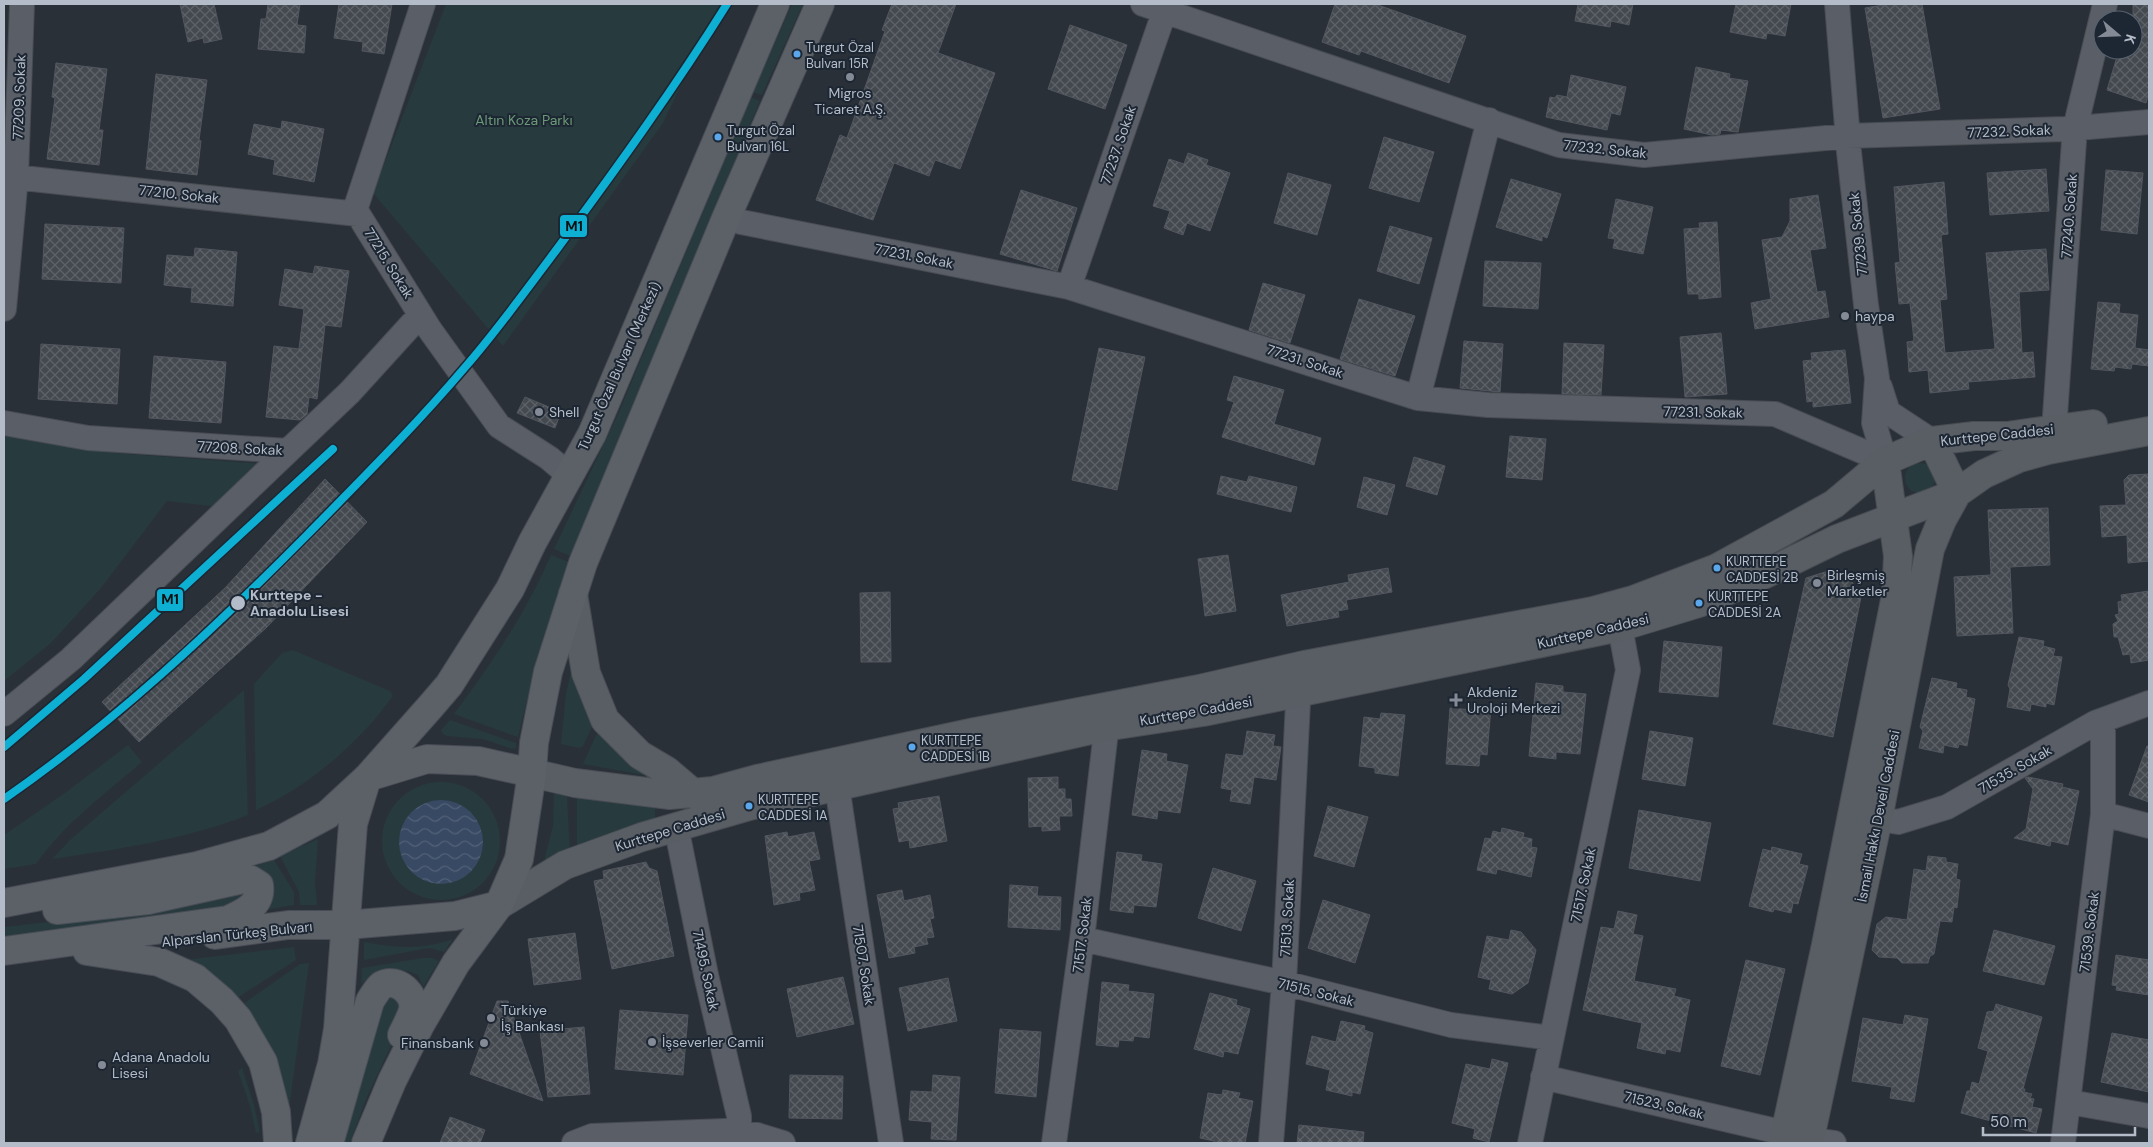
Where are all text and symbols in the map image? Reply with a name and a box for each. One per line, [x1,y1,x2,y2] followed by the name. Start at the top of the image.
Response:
[2093,10,2143,60] north arrow
[2120,32,2140,46] text: K
[806,39,874,72] place label: Turgut Özal Bulvarı 15R
[792,49,802,59] marker: Turgut Özal Bulvarı 15R
[9,54,29,140] street label: 77209. Sokak
[844,71,856,83] marker: Migros Ticaret A.Ş.
[814,84,886,118] place label: Migros Ticaret A.Ş.
[1096,103,1140,187] street label: 77237. Sokak
[475,111,573,129] park label: Altın Koza Parkı
[1967,121,2051,141] street label: 77232. Sokak
[727,122,795,155] place label: Turgut Özal Bulvarı 16L
[713,132,723,142] marker: Turgut Özal Bulvarı 16L
[1562,136,1648,162] street label: 77232. Sokak
[2057,173,2081,259] street label: 77240. Sokak
[138,181,220,207] street label: 77210. Sokak
[1845,192,1871,276] street label: 77239. Sokak
[559,214,588,238] line badge: M1
[565,217,583,235] text: M1
[360,224,418,302] street label: 77215. Sokak
[873,240,955,272] street label: 77231. Sokak
[574,279,664,453] street label: Turgut Özal Bulvarı (Merkezi)
[1855,307,1895,325] place label: haypa
[1839,310,1851,322] marker: haypa
[1264,340,1346,382] street label: 77231. Sokak
[1663,402,1743,422] street label: 77231. Sokak
[549,403,579,421] place label: Shell
[533,406,545,418] marker: Shell
[1939,420,2055,450] street label: Kurttepe Caddesi
[197,437,283,459] street label: 77208. Sokak
[1726,553,1798,586] place label: KURTTEPE CADDESİ 2B
[1712,563,1722,573] marker: KURTTEPE CADDESİ 2B
[1827,566,1888,600] place label: Birleşmiş Marketler
[1811,577,1823,589] marker: Birleşmiş Marketler
[250,586,349,620] place label: Kurttepe - Anadolu Lisesi
[156,588,184,612] line badge: M1
[1708,588,1781,621] place label: KURTTEPE CADDESİ 2A
[161,590,179,608] text: M1
[229,594,247,612] marker: Kurttepe - Anadolu Lisesi
[1694,598,1704,608] marker: KURTTEPE CADDESİ 2A
[1535,609,1651,653] street label: Kurttepe Caddesi
[1467,683,1560,717] place label: Akdeniz Uroloji Merkezi
[1138,692,1254,730] street label: Kurttepe Caddesi
[1449,693,1463,707] marker: Akdeniz Uroloji Merkezi
[1852,729,1904,903] street label: İsmail Hakkı Develi Caddesi
[921,732,990,765] place label: KURTTEPE CADDESİ 1B
[1975,741,2055,797] street label: 71535. Sokak
[907,742,917,752] marker: KURTTEPE CADDESİ 1B
[758,791,828,824] place label: KURTTEPE CADDESİ 1A
[744,801,754,811] marker: KURTTEPE CADDESİ 1A
[613,805,727,855] street label: Kurttepe Caddesi
[1566,846,1600,924] street label: 71517. Sokak
[1276,879,1298,957] street label: 71513. Sokak
[2075,891,2103,973] street label: 71539. Sokak
[1068,896,1096,974] street label: 71517. Sokak
[161,917,313,951] street label: Alparslan Türkeş Bulvarı
[849,924,879,1006] street label: 71507. Sokak
[689,928,723,1012] street label: 71495. Sokak
[1276,974,1356,1010] street label: 71515. Sokak
[501,1001,564,1035] place label: Türkiye İş Bankası
[485,1012,497,1024] marker: Türkiye İş Bankası
[662,1033,764,1051] place label: İşseverler Camii
[401,1034,474,1052] place label: Finansbank
[646,1036,658,1048] marker: İşseverler Camii
[478,1037,490,1049] marker: Finansbank
[112,1048,210,1082] place label: Adana Anadolu Lisesi
[96,1059,108,1071] marker: Adana Anadolu Lisesi
[1622,1087,1706,1123] street label: 71523. Sokak
[1983,1104,2136,1136] scale bar
[1990,1112,2027,1132] text: 50 m

